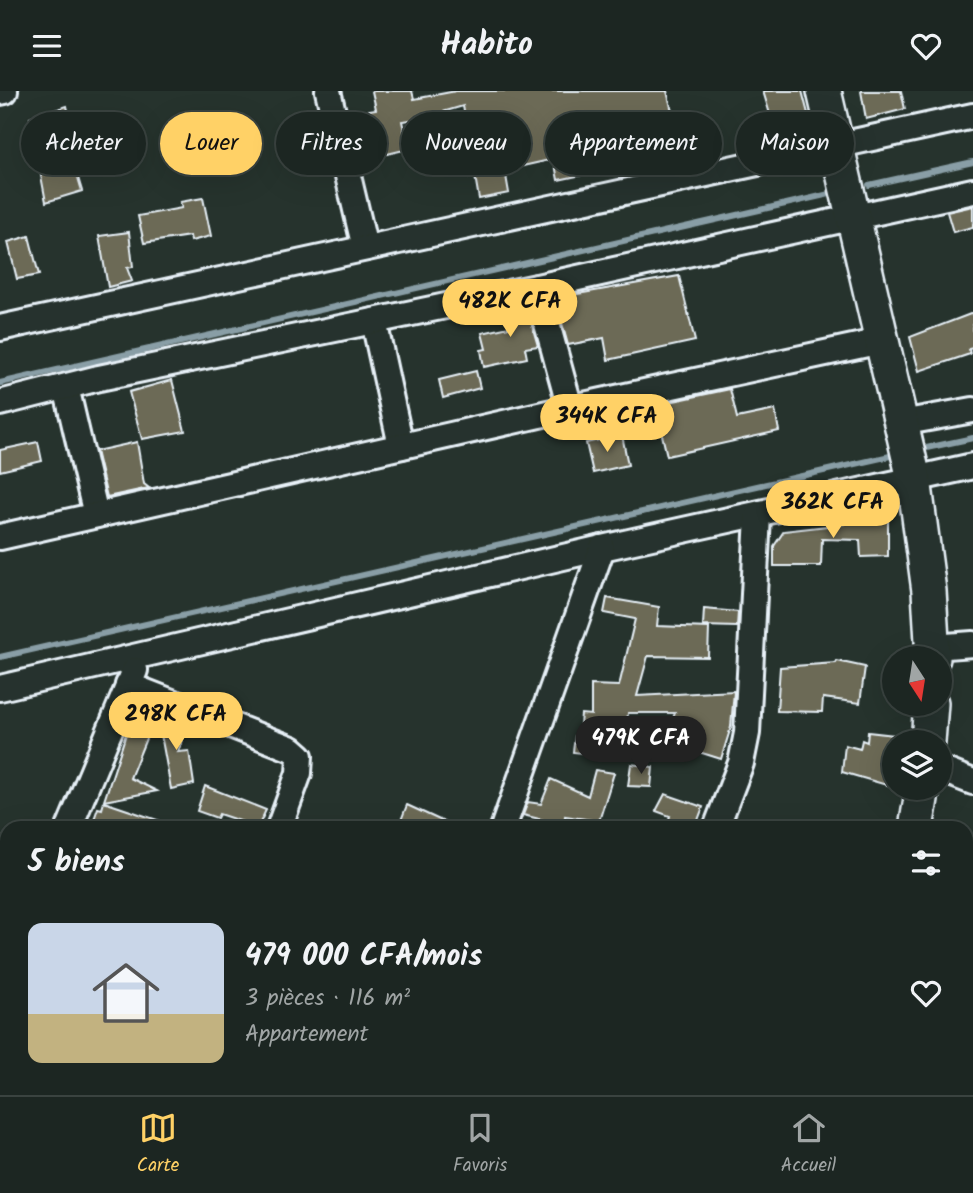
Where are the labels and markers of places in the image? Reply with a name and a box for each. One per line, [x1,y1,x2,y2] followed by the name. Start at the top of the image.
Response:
[438,279,582,339] pin: 482K CFA
[535,395,679,454] pin: 344K CFA
[761,481,905,540] pin: 362K CFA
[104,693,248,752] pin: 298K CFA
[569,717,713,776] pin: 479K CFA

